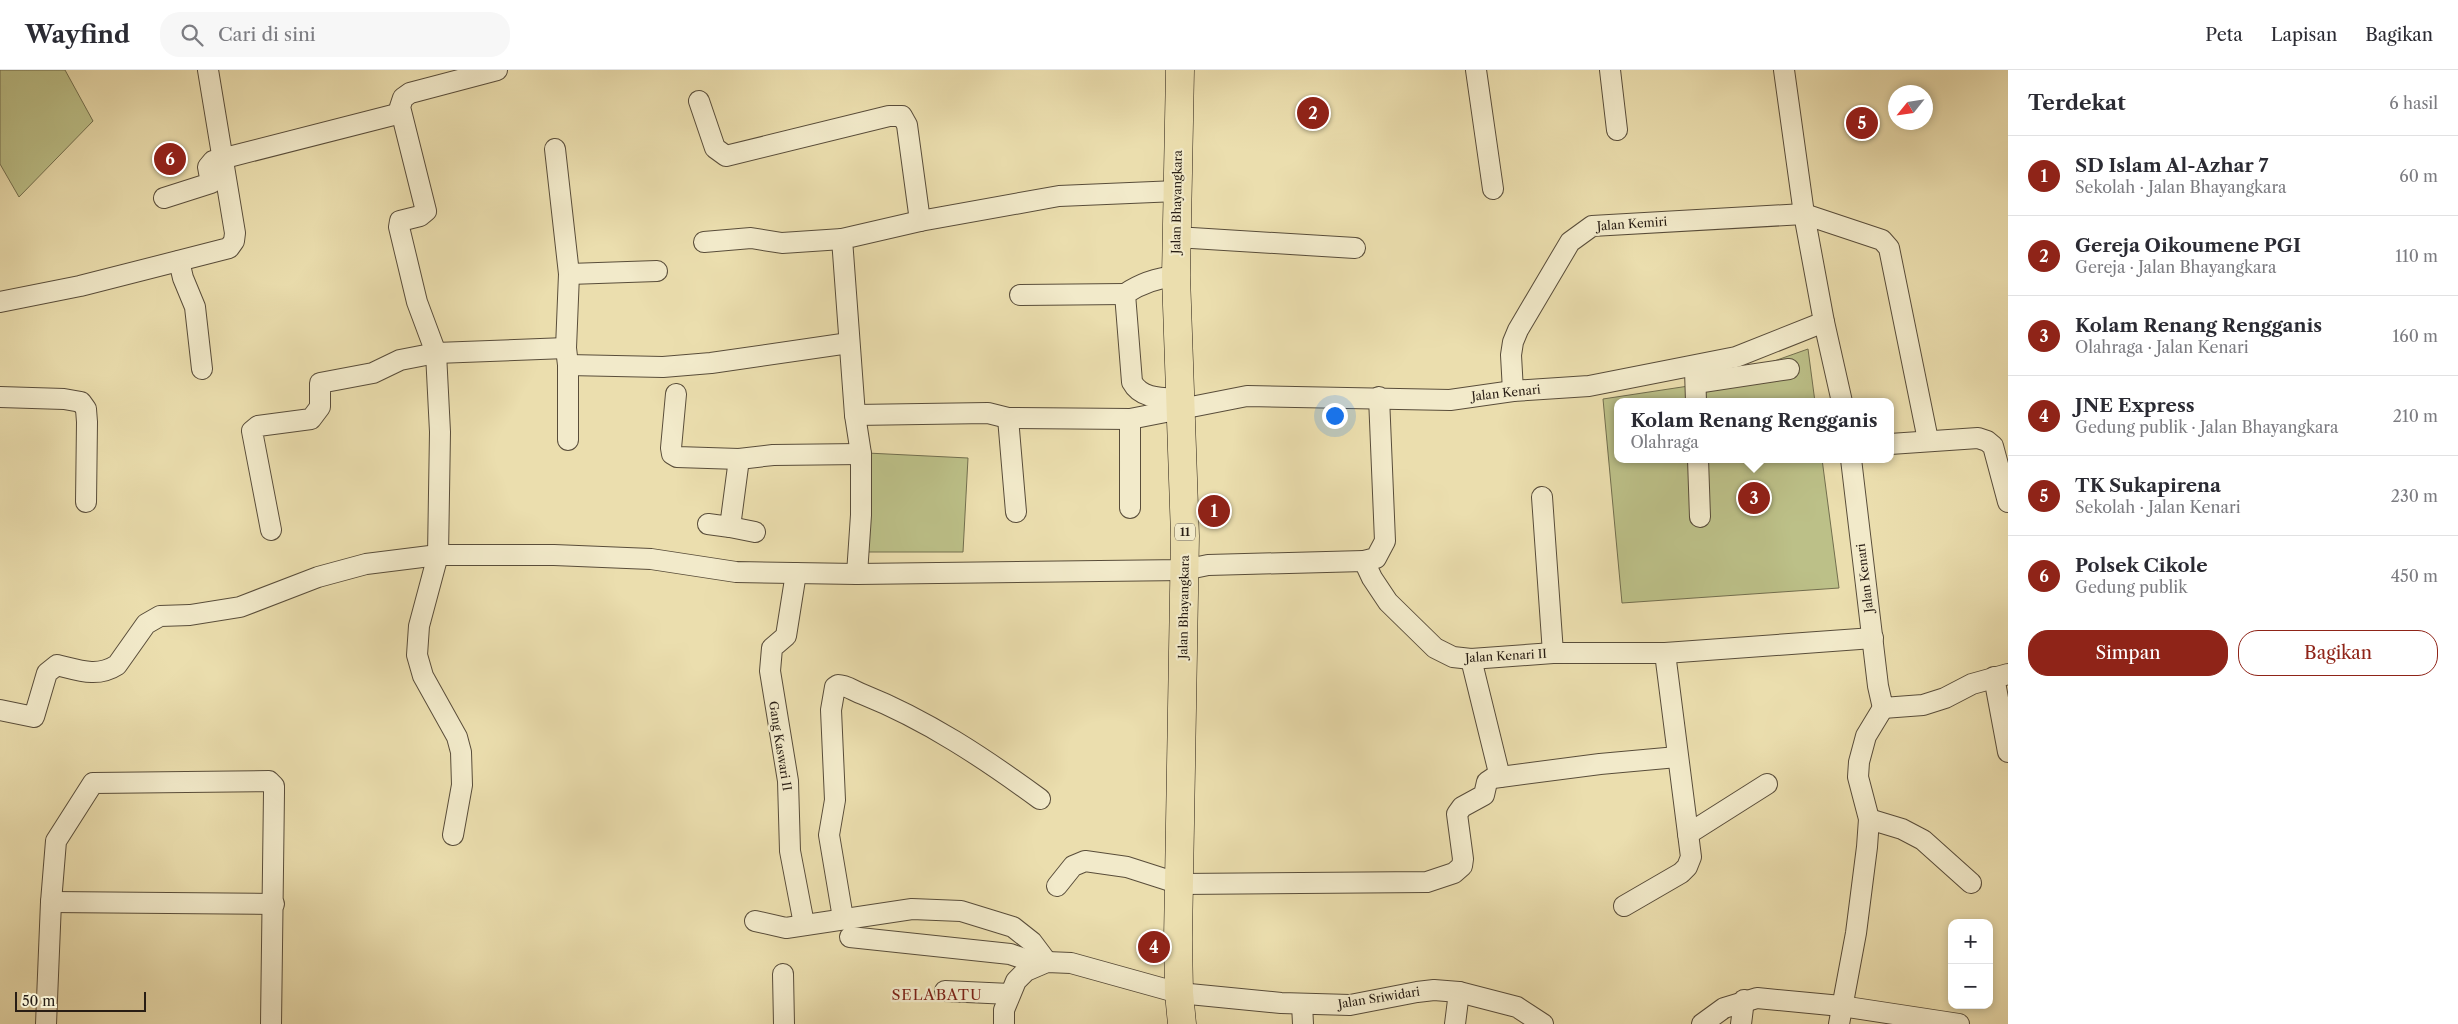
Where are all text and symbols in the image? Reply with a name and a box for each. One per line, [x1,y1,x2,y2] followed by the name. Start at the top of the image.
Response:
[160,12,510,57] search box
[25,20,130,49] text: Wayfind
[178,21,206,49] icon: search
[218,23,316,46] text: Cari di sini
[2205,24,2243,46] text: Peta
[2271,24,2337,46] text: Lapisan
[2365,24,2433,46] text: Bagikan
[1888,85,1933,130] north arrow
[2028,90,2126,115] text: Terdekat
[2389,93,2438,113] text: 6 hasil
[1297,94,1329,132] pin: 2
[1846,104,1878,142] pin: 5
[154,140,186,178] pin: 6
[1168,149,1185,256] street label: Jalan Bhayangkara
[2075,154,2268,177] text: SD Islam Al-Azhar 7
[2040,166,2048,186] text: 1
[2399,166,2438,186] text: 60 m
[2075,177,2287,197] text: Sekolah · Jalan Bhayangkara
[1594,214,1668,234] street label: Jalan Kemiri
[2075,234,2301,257] text: Gereja Oikoumene PGI
[2039,246,2049,266] text: 2
[2395,246,2438,266] text: 110 m
[2075,257,2276,277] text: Gereja · Jalan Bhayangkara
[2075,314,2322,337] text: Kolam Renang Rengganis
[2039,326,2049,346] text: 3
[2393,326,2438,346] text: 160 m
[2075,337,2249,357] text: Olahraga · Jalan Kenari
[1469,381,1542,404] street label: Jalan Kenari
[2075,394,2195,417] text: JNE Express
[1614,398,1894,463] popup
[1322,403,1348,429] your location
[2039,406,2049,426] text: 4
[2393,406,2438,426] text: 210 m
[1630,409,1878,432] text: Kolam Renang Rengganis
[2075,417,2338,437] text: Gedung publik · Jalan Bhayangkara
[1630,432,1699,452] text: Olahraga
[2075,474,2221,497] text: TK Sukapirena
[1738,479,1770,517] pin: 3
[2040,486,2048,506] text: 5
[2391,486,2438,506] text: 230 m
[1198,492,1230,530] pin: 1
[2075,497,2241,517] text: Sekolah · Jalan Kenari
[1175,524,1195,541] road number: 11
[1853,542,1876,615] street label: Jalan Kenari
[1175,554,1192,661] street label: Jalan Bhayangkara
[2075,554,2208,577] text: Polsek Cikole
[2039,566,2049,586] text: 6
[2391,566,2438,586] text: 450 m
[2075,577,2187,597] text: Gedung publik
[2028,630,2228,676] button: Simpan
[2238,630,2438,676] button: Bagikan
[1463,646,1547,665] street label: Jalan Kenari II
[766,700,795,792] street label: Gang Kaswari II
[1948,919,1993,1009] map controls
[1948,919,1993,964] button: +
[1138,928,1170,966] pin: 4
[1948,964,1993,1009] button: −
[1335,984,1421,1012] street label: Jalan Sriwidari
[891,985,983,1004] district label: SELABATU
[15,989,146,1012] scale bar
[22,992,55,1010] text: 50 m

